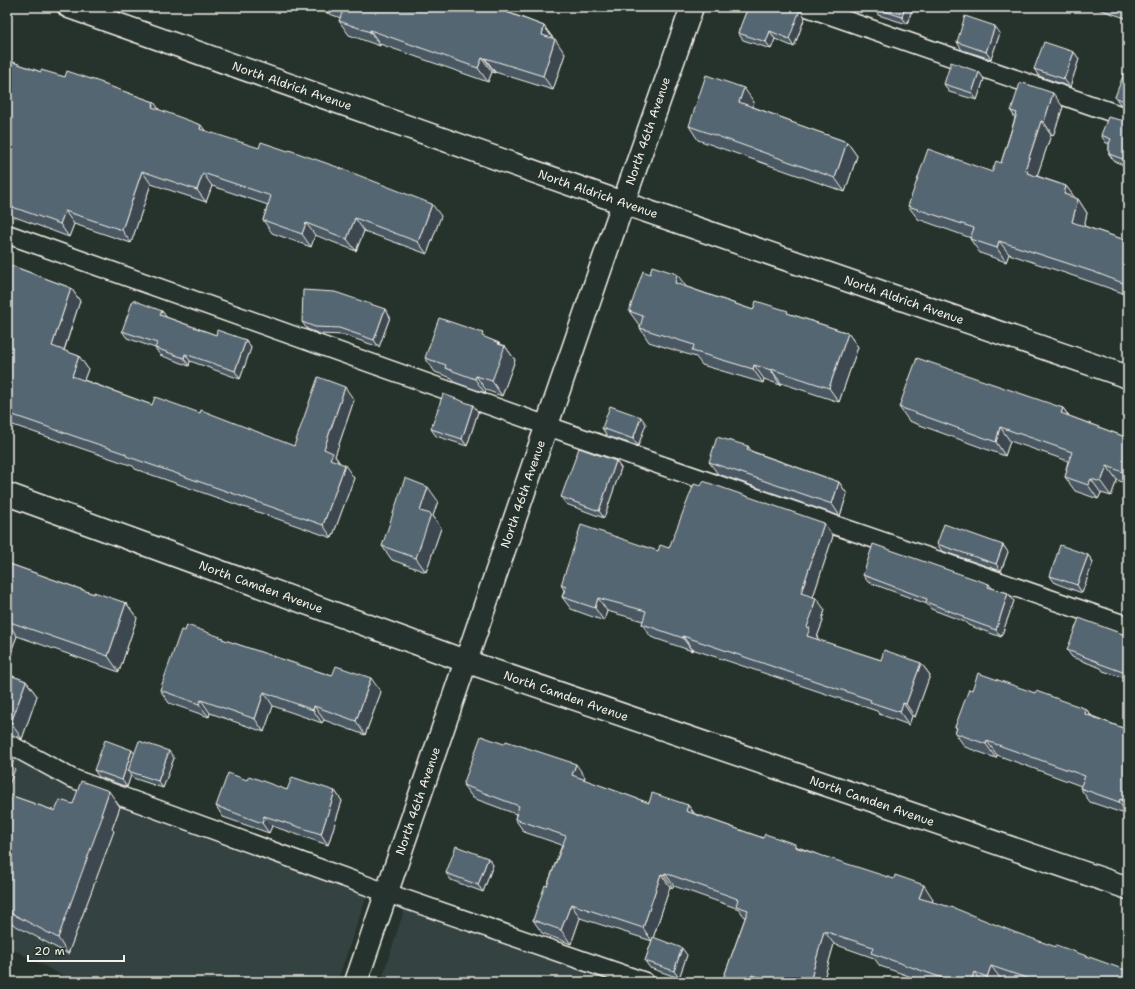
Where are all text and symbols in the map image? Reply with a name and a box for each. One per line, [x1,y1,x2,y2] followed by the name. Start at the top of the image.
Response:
[230,58,354,114] street label: North Aldrich Avenue
[622,75,674,187] street label: North 46th Avenue
[536,166,660,222] street label: North Aldrich Avenue
[842,272,966,328] street label: North Aldrich Avenue
[497,438,549,550] street label: North 46th Avenue
[197,557,325,617] street label: North Camden Avenue
[501,667,631,725] street label: North Camden Avenue
[392,745,444,857] street label: North 46th Avenue
[807,772,937,830] street label: North Camden Avenue
[28,937,124,963] scale bar
[34,943,65,959] text: 20 m

